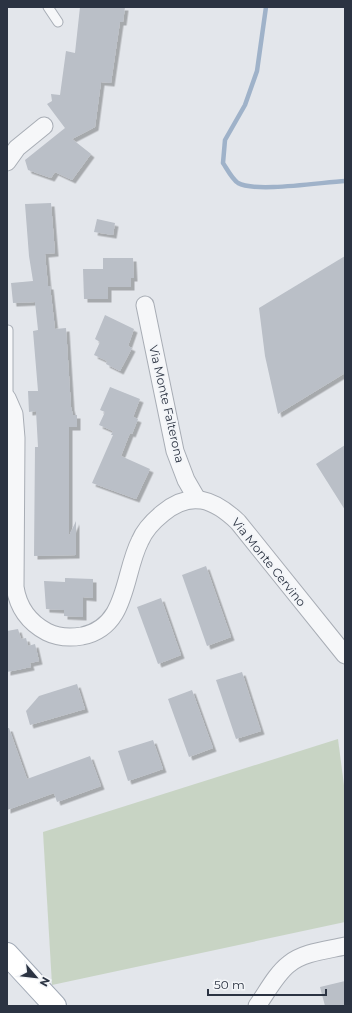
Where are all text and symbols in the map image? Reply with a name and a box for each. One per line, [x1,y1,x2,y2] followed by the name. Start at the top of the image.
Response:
[146,344,188,464] street label: Via Monte Falterona
[229,515,309,609] street label: Via Monte Cervino
[16,957,56,997] north arrow
[208,971,326,997] scale bar
[37,974,53,989] text: N
[214,977,245,992] text: 50 m

